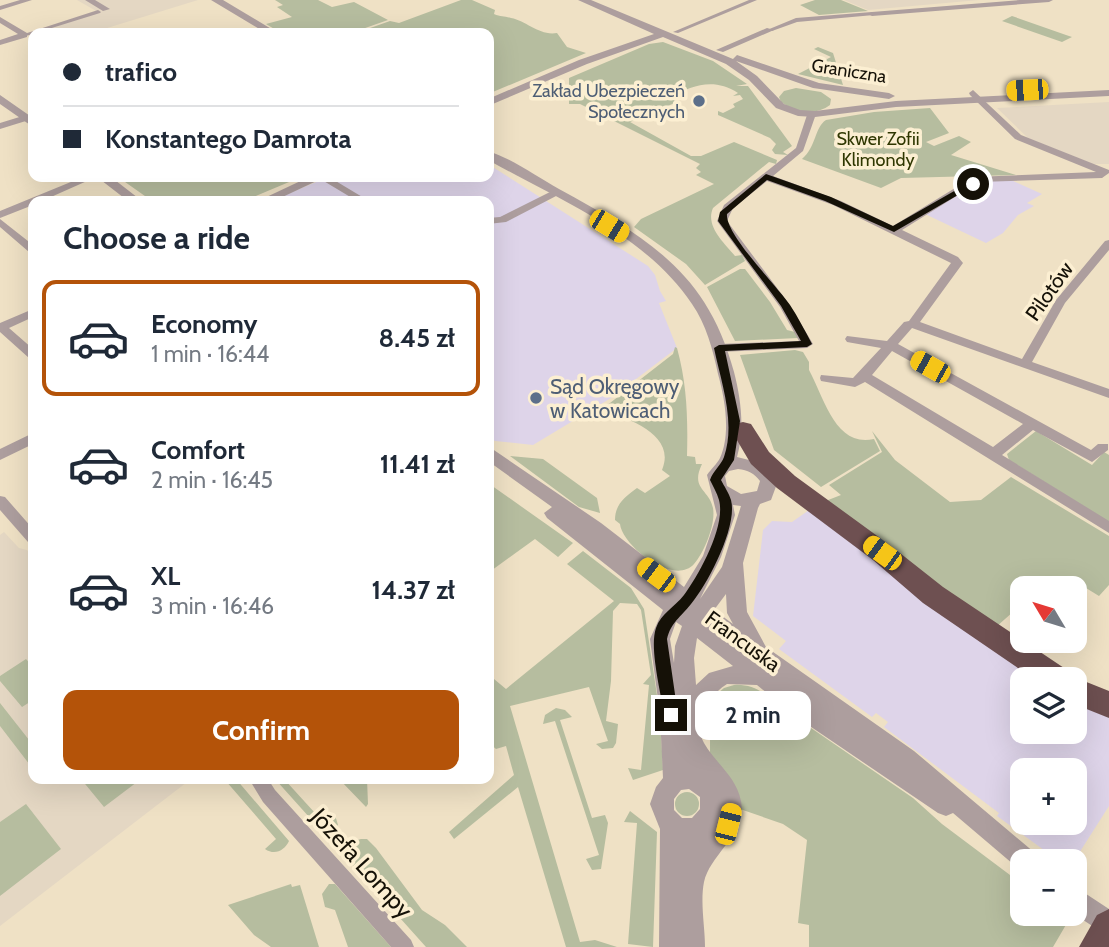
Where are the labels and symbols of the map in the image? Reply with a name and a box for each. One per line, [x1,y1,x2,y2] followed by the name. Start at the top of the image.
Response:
[810,54,888,88] street label: Graniczna
[1006,78,1049,102] car
[532,80,685,123] place label: Zakład Ubezpieczeń Społecznych
[691,93,707,109] marker: Zakład Ubezpieczeń Społecznych
[836,128,920,171] park label: Skwer Zofii Klimondy
[957,168,989,200] route start
[586,206,633,246] car
[1020,257,1078,325] street label: Pilotów
[907,348,954,386] car
[550,374,680,423] place label: Sąd Okręgowy w Katowicach
[528,390,544,406] marker: Sąd Okręgowy w Katowicach
[859,532,906,574] car
[633,554,680,596] car
[1010,576,1087,653] north arrow
[700,605,786,677] street label: Francuska
[696,690,811,740] callout: 2 min
[655,699,687,731] route end
[304,801,419,924] street label: Józefa Lompy
[713,801,744,847] car

